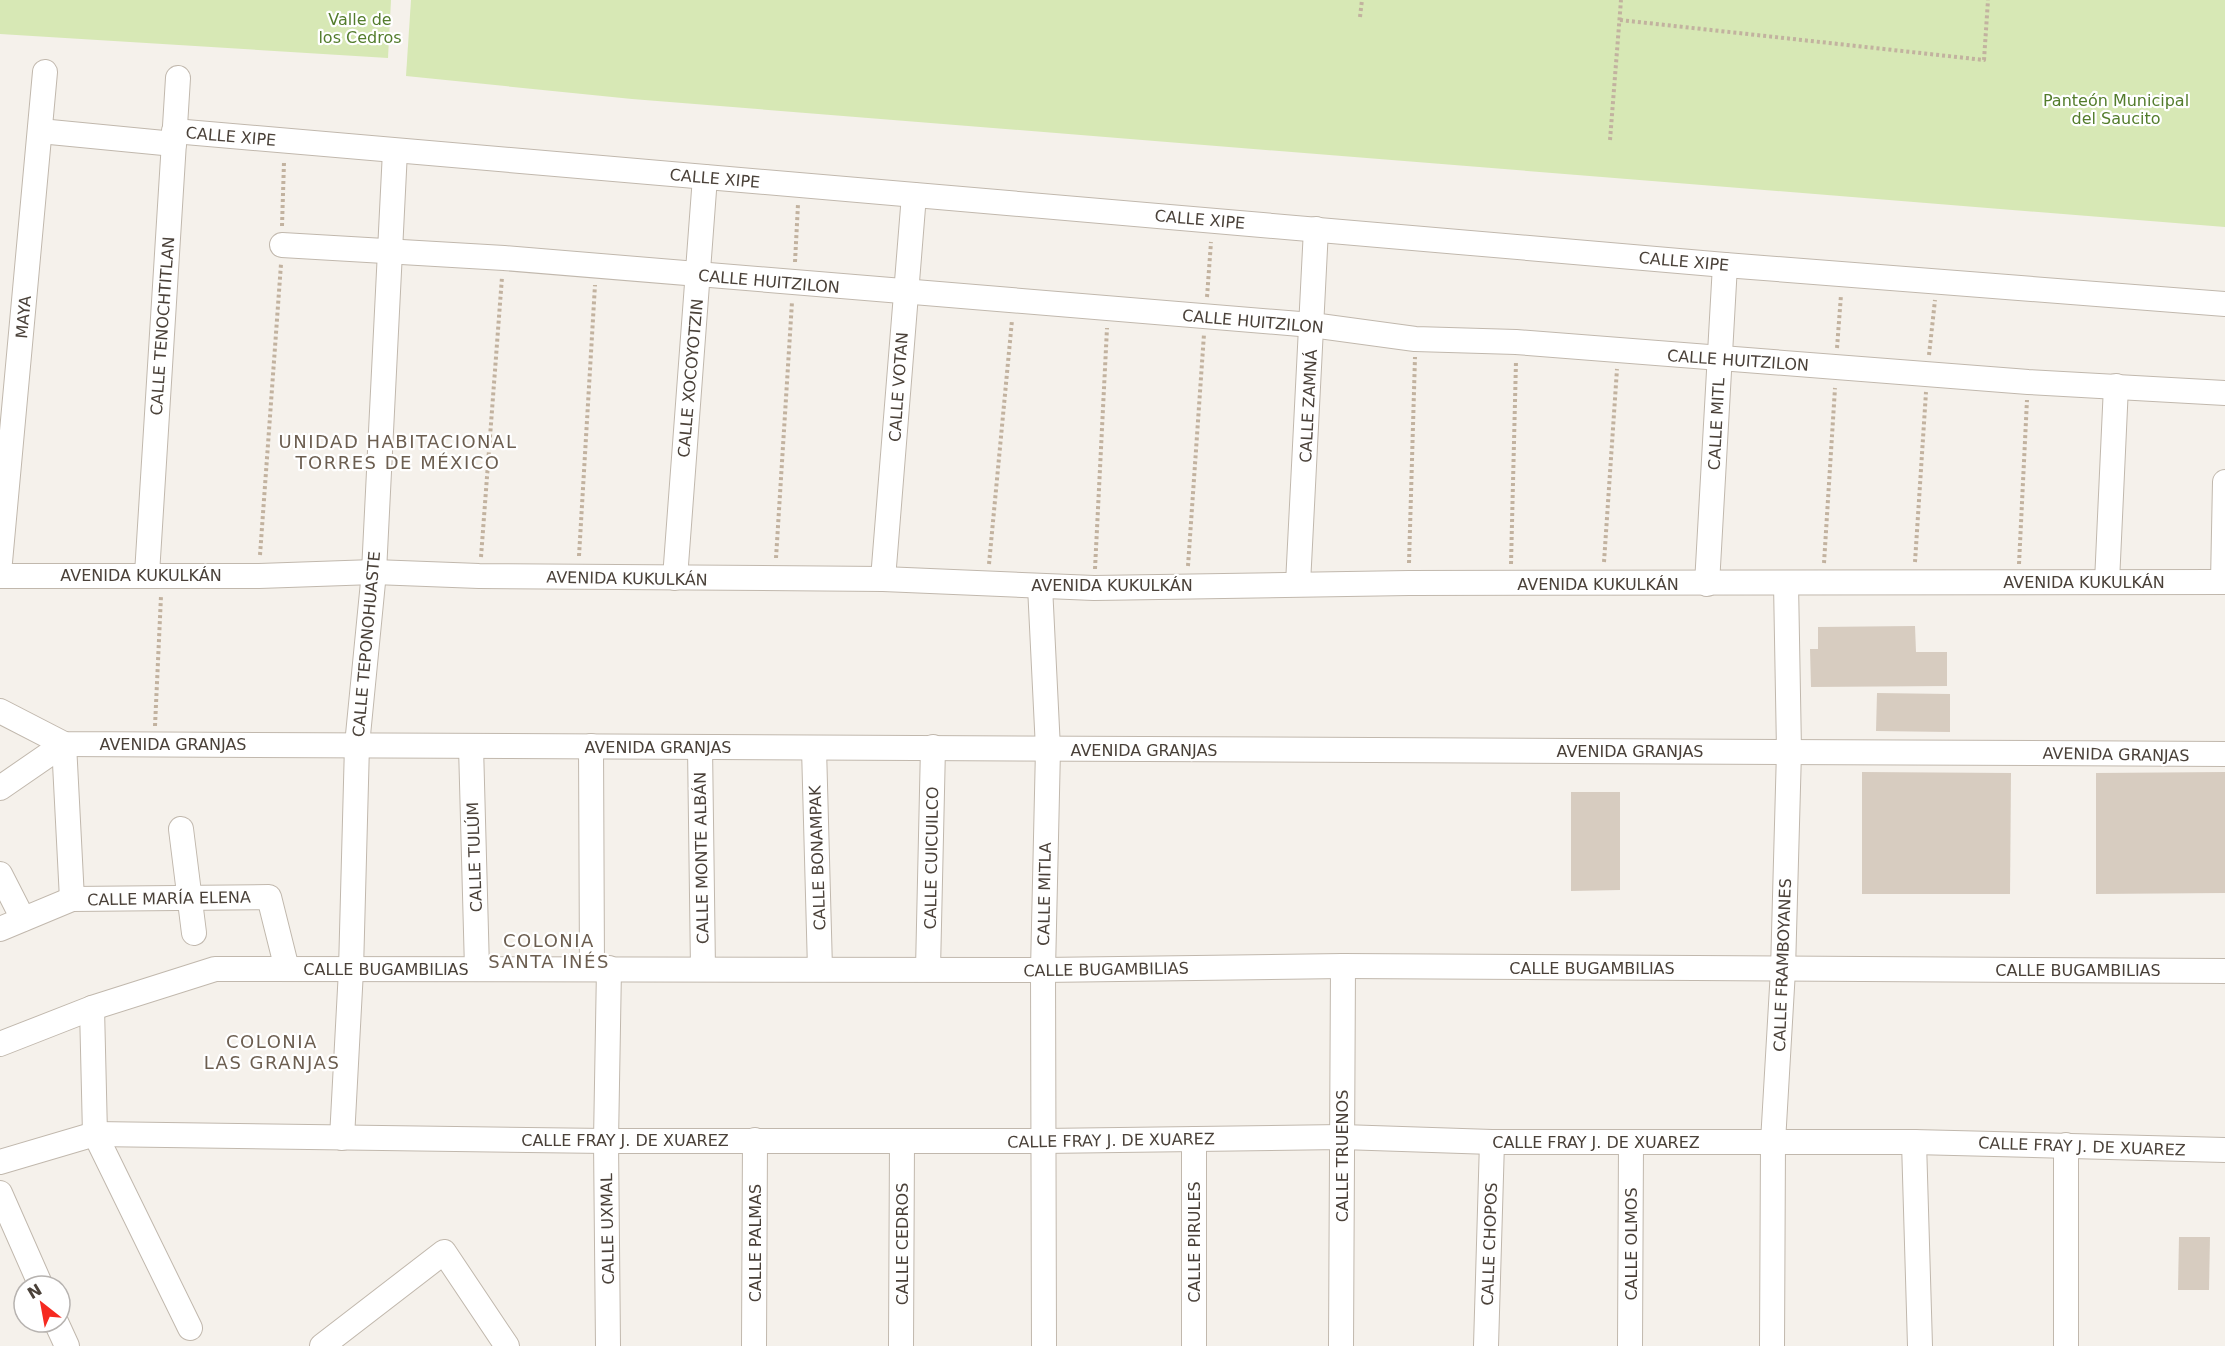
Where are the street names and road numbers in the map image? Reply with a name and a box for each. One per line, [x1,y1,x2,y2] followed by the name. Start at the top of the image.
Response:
[185,123,277,150] street label: CALLE XIPE
[669,165,761,192] street label: CALLE XIPE
[1154,206,1246,233] street label: CALLE XIPE
[147,236,178,416] street label: CALLE TENOCHTITLAN
[1638,248,1730,275] street label: CALLE XIPE
[697,266,840,297] street label: CALLE HUITZILON
[12,295,35,339] street label: MAYA
[674,298,707,458] street label: CALLE XOCOYOTZIN
[1181,306,1324,337] street label: CALLE HUITZILON
[885,332,912,442] street label: CALLE VOTAN
[1666,346,1809,375] street label: CALLE HUITZILON
[1296,349,1321,463] street label: CALLE ZAMNÁ
[1705,377,1728,471] street label: CALLE MITL
[349,550,384,738] street label: CALLE TEPONOHUASTE
[60,566,222,585] street label: AVENIDA KUKULKÁN
[546,568,708,589] street label: AVENIDA KUKULKÁN
[2003,573,2165,592] street label: AVENIDA KUKULKÁN
[1517,575,1679,594] street label: AVENIDA KUKULKÁN
[1031,576,1193,595] street label: AVENIDA KUKULKÁN
[99,735,247,754] street label: AVENIDA GRANJAS
[584,738,732,757] street label: AVENIDA GRANJAS
[1070,741,1218,760] street label: AVENIDA GRANJAS
[1556,742,1704,761] street label: AVENIDA GRANJAS
[2042,744,2190,765] street label: AVENIDA GRANJAS
[690,772,713,944] street label: CALLE MONTE ALBÁN
[805,785,830,931] street label: CALLE BONAMPAK
[921,786,942,930] street label: CALLE CUICUILCO
[463,802,486,912] street label: CALLE TULÚM
[1034,842,1055,946] street label: CALLE MITLA
[1770,878,1795,1052] street label: CALLE FRAMBOYANES
[87,888,251,909] street label: CALLE MARÍA ELENA
[1023,959,1189,980] street label: CALLE BUGAMBILIAS
[1509,959,1675,978] street label: CALLE BUGAMBILIAS
[303,960,469,979] street label: CALLE BUGAMBILIAS
[1995,961,2161,980] street label: CALLE BUGAMBILIAS
[1333,1090,1352,1222] street label: CALLE TRUENOS
[1007,1129,1215,1152] street label: CALLE FRAY J. DE XUAREZ
[521,1131,729,1150] street label: CALLE FRAY J. DE XUAREZ
[1492,1133,1700,1152] street label: CALLE FRAY J. DE XUAREZ
[1978,1133,2186,1160] street label: CALLE FRAY J. DE XUAREZ
[597,1173,618,1285] street label: CALLE UXMAL
[1185,1181,1204,1303] street label: CALLE PIRULES
[1478,1182,1501,1306] street label: CALLE CHOPOS
[893,1183,912,1305] street label: CALLE CEDROS
[746,1184,765,1302] street label: CALLE PALMAS
[1622,1187,1641,1301] street label: CALLE OLMOS

